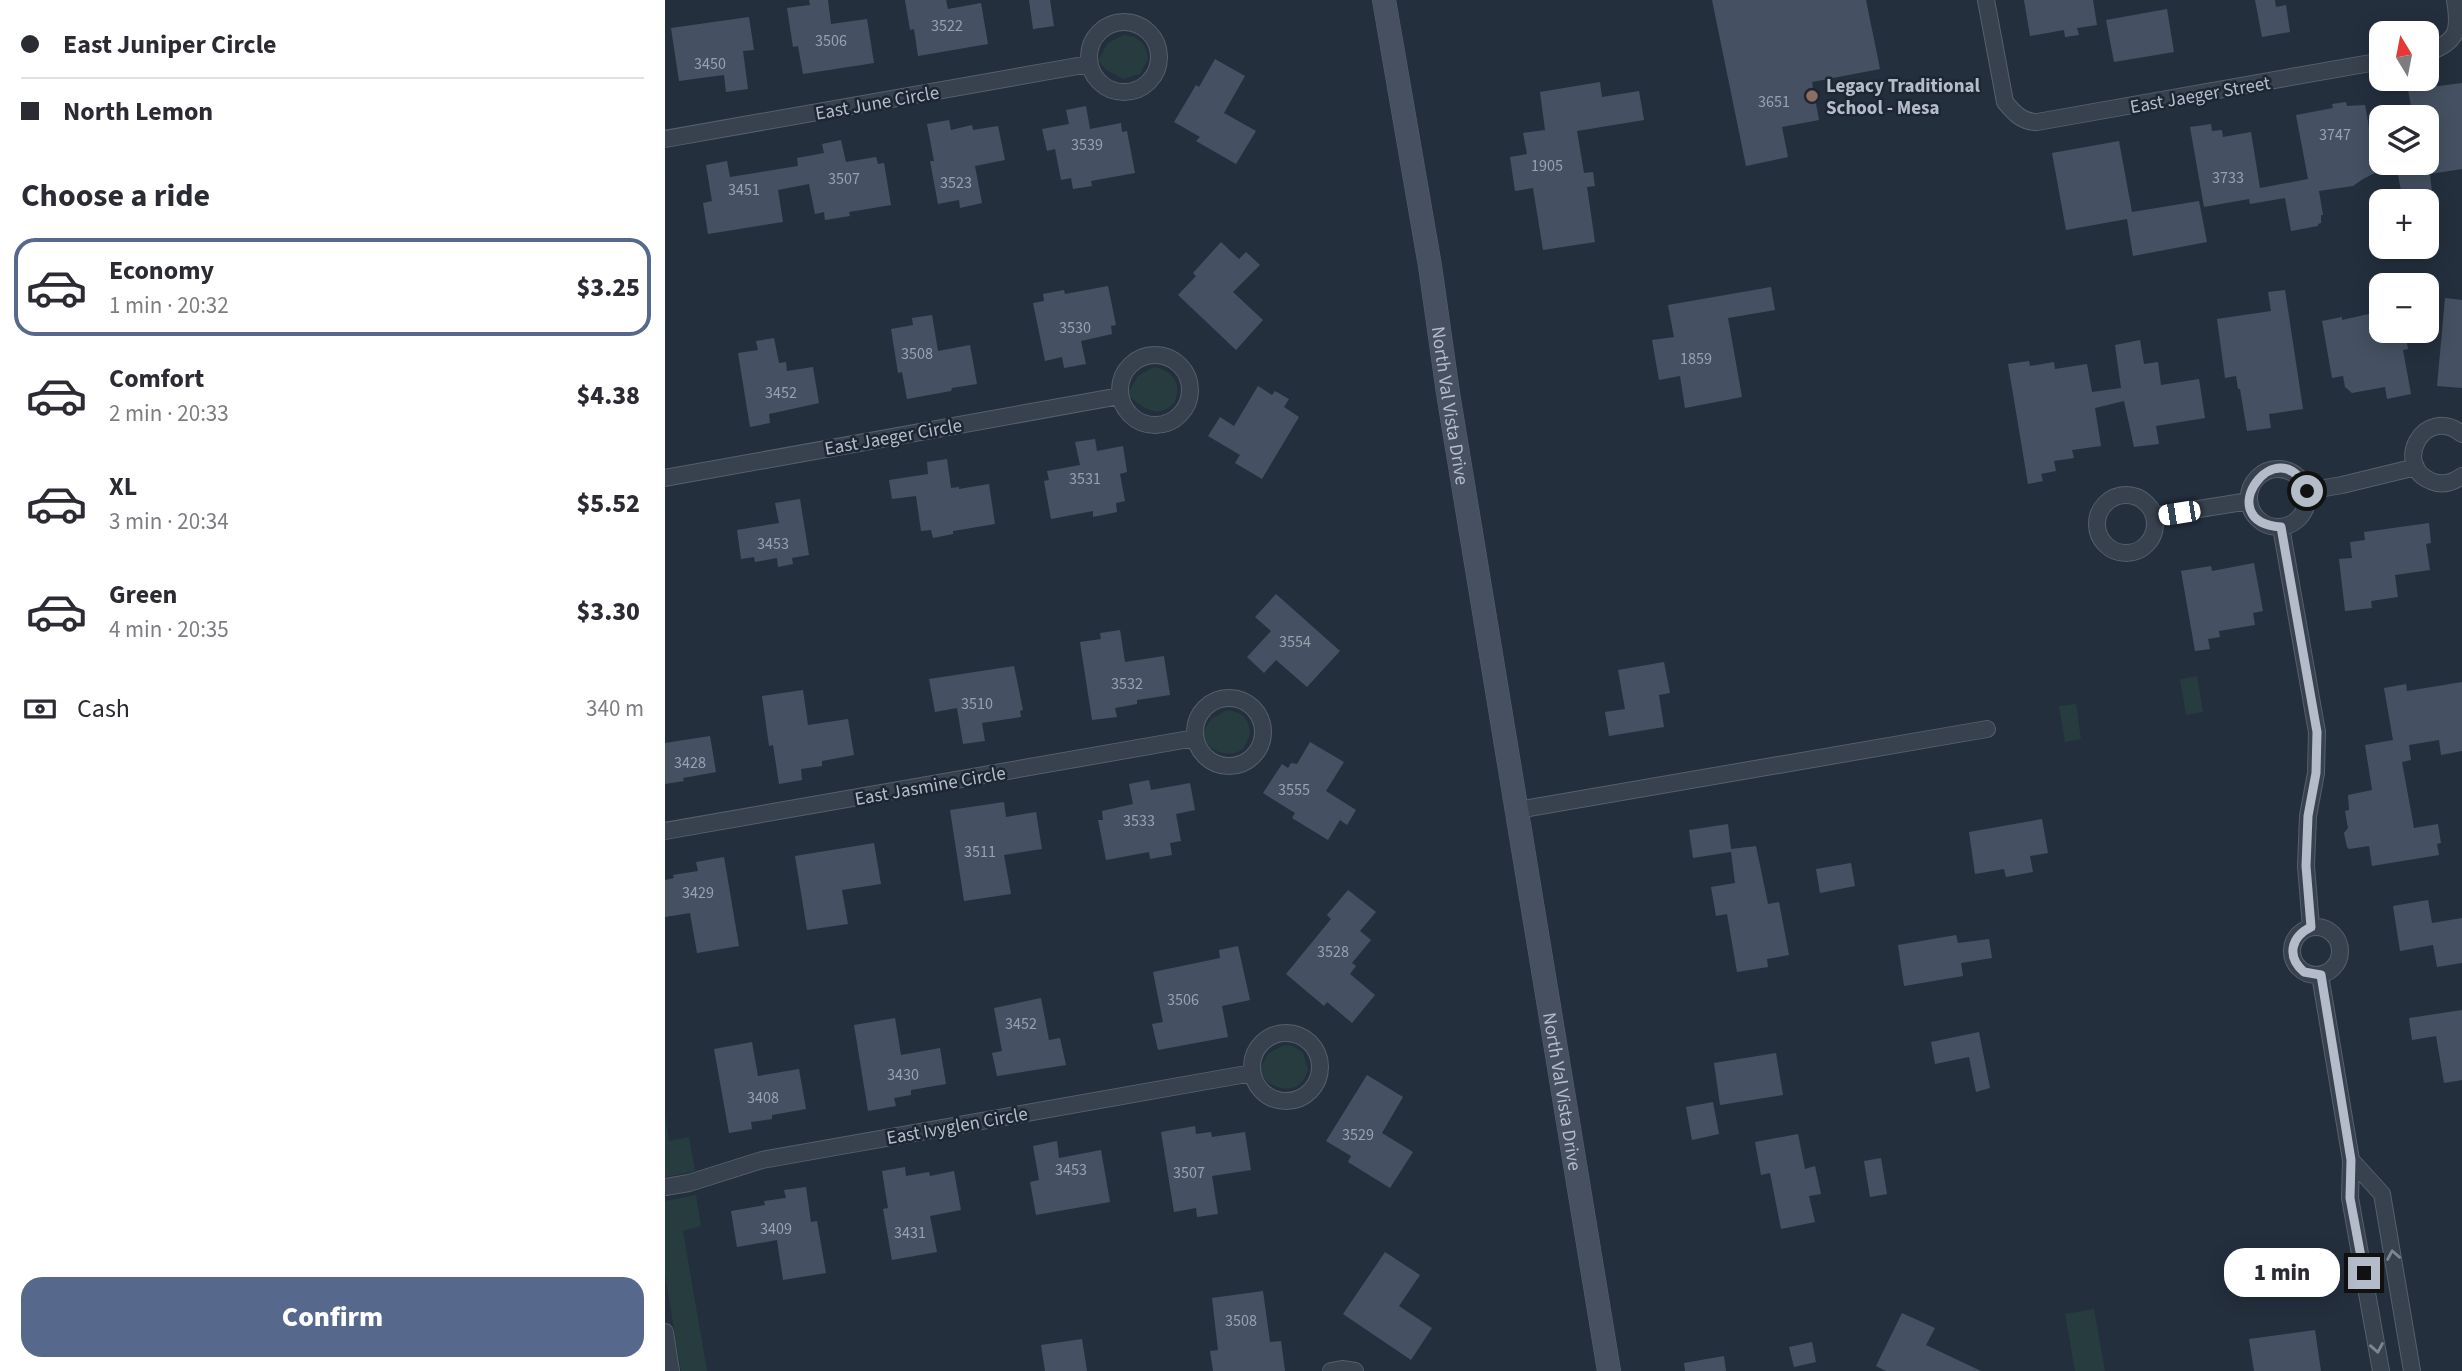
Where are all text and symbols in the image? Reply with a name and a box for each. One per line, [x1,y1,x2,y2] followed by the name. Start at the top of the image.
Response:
[931,15,963,37] house number: 3522
[2369,21,2439,91] north arrow
[2369,21,2439,343] map controls
[63,26,277,63] text: East Juniper Circle
[815,30,847,52] house number: 3506
[694,53,726,75] house number: 3450
[2128,70,2273,121] street label: East Jaeger Street
[1826,73,1981,122] place label: Legacy Traditional School - Mesa
[813,79,941,128] street label: East June Circle
[1804,88,1820,104] marker: Legacy Traditional School - Mesa
[1758,91,1790,113] house number: 3651
[63,93,213,130] text: North Lemon
[2369,105,2439,175] button: layers
[2319,124,2351,146] house number: 3747
[1071,134,1103,156] house number: 3539
[1531,155,1563,177] house number: 1905
[2212,167,2244,189] house number: 3733
[828,168,860,190] house number: 3507
[940,172,972,194] house number: 3523
[21,173,210,219] text: Choose a ride
[728,179,760,201] house number: 3451
[2369,189,2439,259] button: +
[109,252,214,289] text: Economy
[25,256,88,319] icon: car
[576,269,640,306] text: $3.25
[2369,273,2439,343] button: −
[109,289,229,322] text: 1 min · 20:32
[1059,317,1091,339] house number: 3530
[1424,325,1475,487] street label: North Val Vista Drive
[901,343,933,365] house number: 3508
[1680,348,1712,370] house number: 1859
[109,360,204,397] text: Comfort
[25,364,88,427] icon: car
[576,377,640,414] text: $4.38
[765,382,797,404] house number: 3452
[109,397,229,430] text: 2 min · 20:33
[822,412,964,463] street label: East Jaeger Circle
[109,468,137,505] text: XL
[1069,468,1101,490] house number: 3531
[25,472,88,535] icon: car
[2291,475,2323,507] route start
[576,485,640,522] text: $5.52
[2157,499,2202,527] car
[109,505,229,538] text: 3 min · 20:34
[757,533,789,555] house number: 3453
[109,576,177,613] text: Green
[25,580,88,643] icon: car
[576,593,640,630] text: $3.30
[109,613,229,646] text: 4 min · 20:35
[1279,631,1311,653] house number: 3554
[1111,673,1143,695] house number: 3532
[21,690,59,728] icon: cash
[77,690,130,727] text: Cash
[586,692,644,725] text: 340 m
[961,693,993,715] house number: 3510
[674,752,706,774] house number: 3428
[853,760,1008,813] street label: East Jasmine Circle
[1278,779,1310,801] house number: 3555
[1123,810,1155,832] house number: 3533
[964,841,996,863] house number: 3511
[682,882,714,904] house number: 3429
[1317,941,1349,963] house number: 3528
[1167,989,1199,1011] house number: 3506
[1535,1010,1588,1173] street label: North Val Vista Drive
[1005,1013,1037,1035] house number: 3452
[887,1064,919,1086] house number: 3430
[747,1087,779,1109] house number: 3408
[884,1101,1030,1152] street label: East Ivyglen Circle
[1342,1124,1374,1146] house number: 3529
[1055,1159,1087,1181] house number: 3453
[1173,1162,1205,1184] house number: 3507
[760,1218,792,1240] house number: 3409
[894,1222,926,1244] house number: 3431
[2224,1248,2339,1298] callout: 1 min
[2386,1249,2401,1261] one-way arrow
[2254,1256,2310,1289] text: 1 min
[2348,1257,2380,1289] route end
[21,1277,644,1357] button: Confirm
[1225,1310,1257,1332] house number: 3508
[2369,1342,2384,1354] one-way arrow

